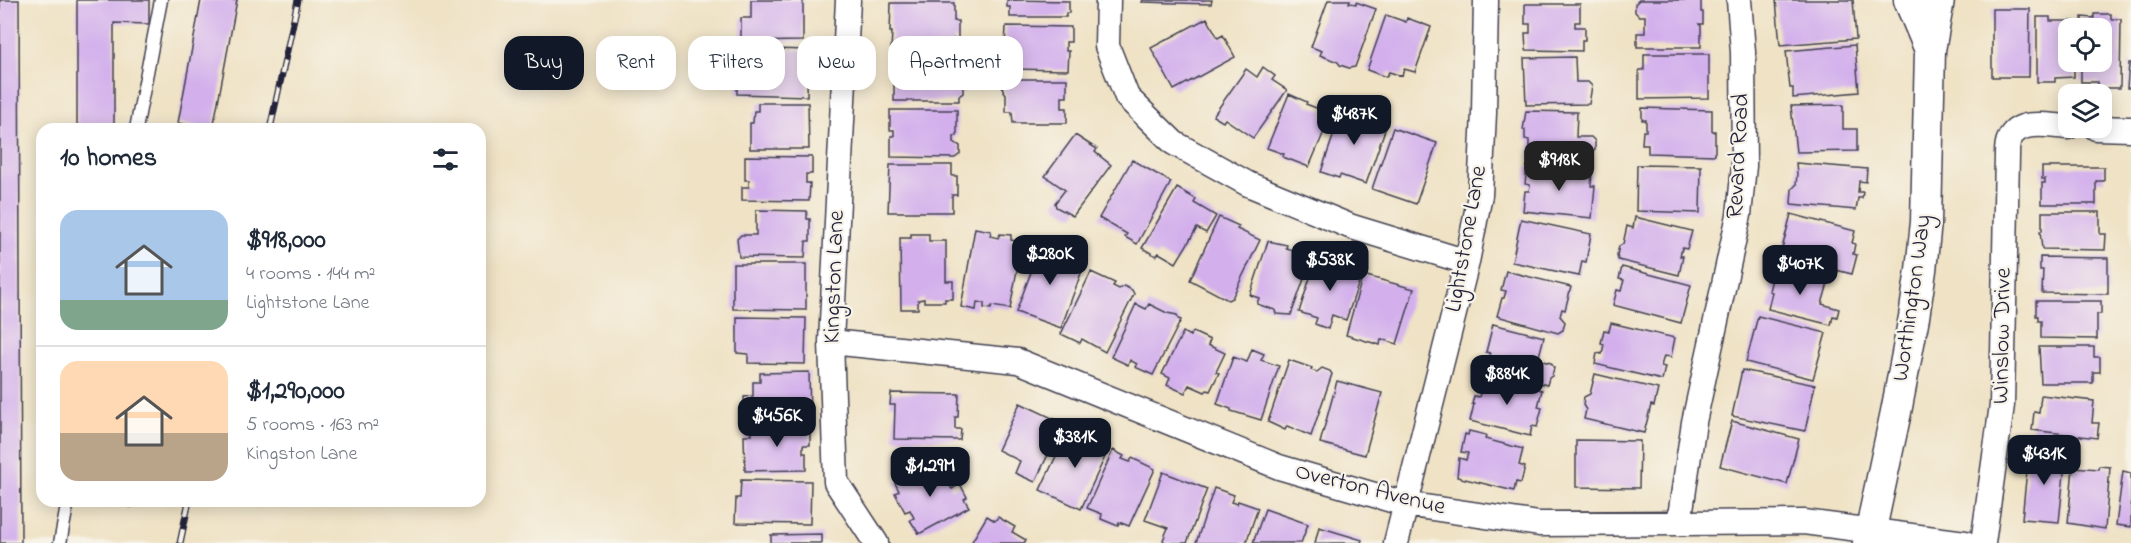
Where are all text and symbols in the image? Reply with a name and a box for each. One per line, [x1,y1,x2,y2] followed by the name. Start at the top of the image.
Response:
[2058,18,2112,138] map controls
[2058,18,2112,72] button: locate
[504,36,584,90] chip: Buy
[596,36,676,90] chip: Rent
[688,36,785,90] chip: Filters
[797,36,876,90] chip: New
[888,36,1023,90] chip: Apartment
[2058,84,2112,138] button: layers
[1718,92,1760,220] street label: Revard Road
[1312,95,1396,146] pin: $487K
[1331,100,1377,129] text: $487K
[60,140,157,178] text: 10 homes
[1517,141,1601,192] pin: $918K
[429,143,462,176] icon: filters
[1538,146,1580,175] text: $918K
[1437,163,1497,315] street label: Lightstone Lane
[815,209,855,344] street label: Kingston Lane
[1884,212,1943,384] street label: Worthington Way
[246,222,326,260] text: $918,000
[108,234,180,306] icon: home
[1008,235,1092,286] pin: $280K
[1026,240,1074,269] text: $280K
[1288,241,1372,292] pin: $538K
[1758,245,1842,296] pin: $407K
[1306,246,1355,275] text: $538K
[1777,250,1823,279] text: $407K
[246,260,376,289] text: 4 rooms · 144 m²
[1984,267,2022,405] street label: Winslow Drive
[246,289,370,318] text: Lightstone Lane
[1465,355,1549,406] pin: $884K
[1484,360,1530,389] text: $884K
[246,373,345,411] text: $1,290,000
[108,385,180,457] icon: home
[735,397,819,448] pin: $456K
[752,402,802,431] text: $456K
[246,411,379,440] text: 5 rooms · 163 m²
[1033,418,1117,469] pin: $381K
[1053,423,1097,452] text: $381K
[2002,435,2086,486] pin: $431K
[246,440,357,469] text: Kingston Lane
[2022,440,2066,469] text: $431K
[881,447,979,498] pin: $1.29M
[905,452,955,481] text: $1.29M
[1291,454,1449,526] street label: Overton Avenue

